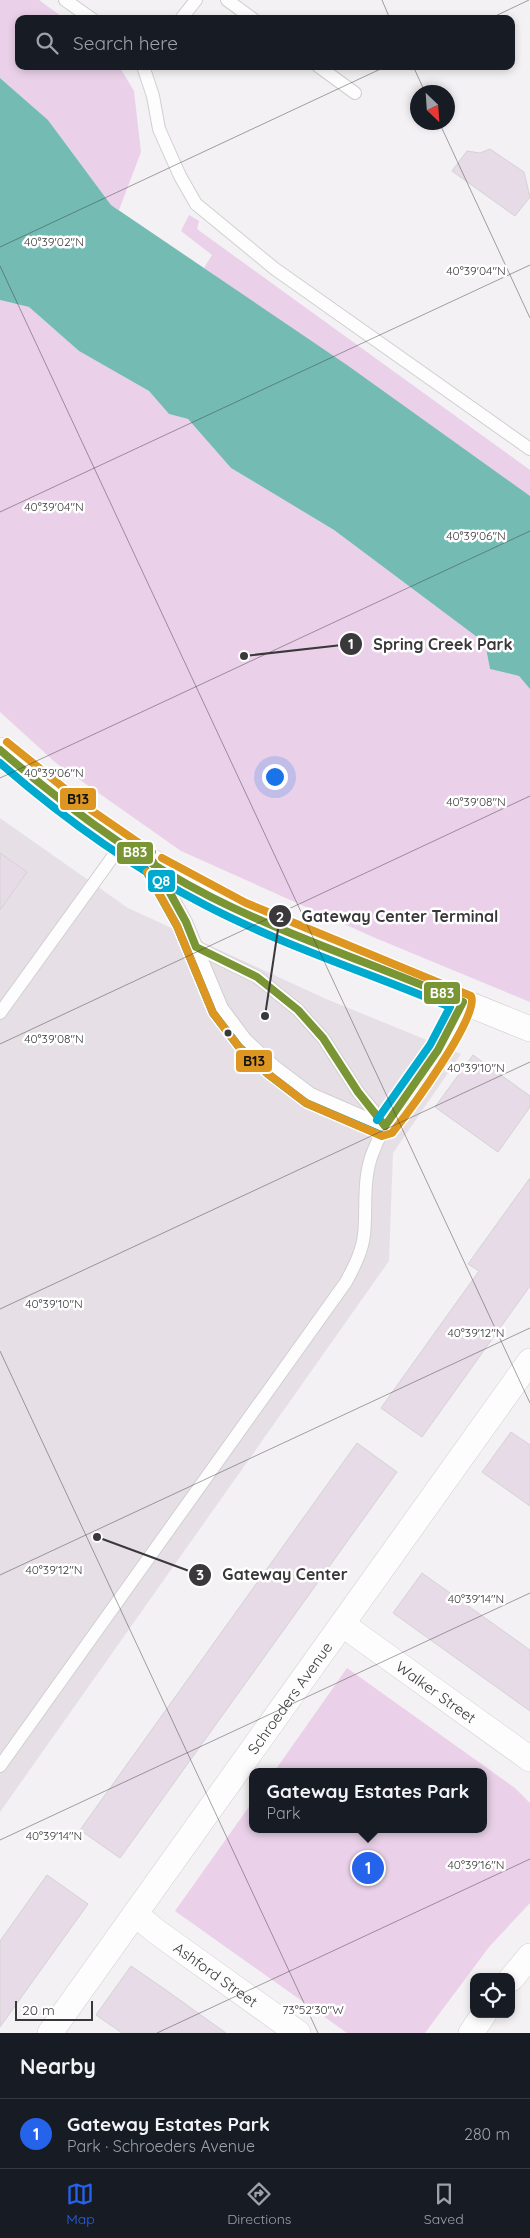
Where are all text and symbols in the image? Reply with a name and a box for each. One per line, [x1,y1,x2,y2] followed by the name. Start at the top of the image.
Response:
[15,15,515,70] search box
[33,29,61,57] icon: search
[73,31,178,55] text: Search here
[410,85,455,130] north arrow
[24,234,84,249] text: 40°39'02"N
[446,263,506,278] text: 40°39'04"N
[24,499,84,514] text: 40°39'04"N
[446,528,506,543] text: 40°39'06"N
[338,629,523,660] callout: Spring Creek Park
[348,634,354,653] text: 1
[373,634,513,654] text: Spring Creek Park
[262,764,288,790] your location
[24,765,84,780] text: 40°39'06"N
[59,787,97,811] line badge: B13
[67,790,89,808] text: B13
[446,794,506,809] text: 40°39'08"N
[116,841,154,865] line badge: B83
[123,843,147,861] text: B83
[147,869,176,893] line badge: Q8
[152,872,170,890] text: Q8
[267,901,509,932] callout: Gateway Center Terminal
[302,906,498,926] text: Gateway Center Terminal
[276,907,284,926] text: 2
[423,981,461,1005] line badge: B83
[430,984,454,1002] text: B83
[223,1028,233,1038] unlabelled marker
[24,1031,84,1046] text: 40°39'08"N
[235,1049,273,1073] line badge: B13
[243,1052,265,1070] text: B13
[447,1060,505,1075] text: 40°39'10"N
[25,1296,83,1311] text: 40°39'10"N
[447,1325,505,1340] text: 40°39'12"N
[187,1559,358,1590] callout: Gateway Center
[25,1562,83,1577] text: 40°39'12"N
[222,1564,348,1584] text: Gateway Center
[196,1565,204,1584] text: 3
[448,1591,504,1606] text: 40°39'14"N
[243,1638,336,1758] street label: Schroeders Avenue
[392,1657,480,1727] street label: Walker Street
[249,1768,487,1833] popup
[267,1779,469,1803] text: Gateway Estates Park
[267,1803,300,1823] text: Park
[26,1828,82,1843] text: 40°39'14"N
[352,1849,384,1887] pin: 1
[448,1857,504,1872] text: 40°39'16"N
[170,1938,262,2011] street label: Ashford Street
[470,1973,515,2018] map controls
[470,1973,515,2018] button: locate
[15,1998,92,2021] scale bar
[22,2001,55,2019] text: 20 m
[282,2002,344,2017] text: 73°52'30"W
[20,2053,96,2079] text: Nearby
[67,2112,270,2136] text: Gateway Estates Park
[33,2124,39,2144] text: 1
[464,2124,510,2144] text: 280 m
[67,2136,255,2156] text: Park · Schroeders Avenue
[66,2180,95,2228] tab: Map
[227,2180,291,2228] tab: Directions
[424,2180,464,2228] tab: Saved

